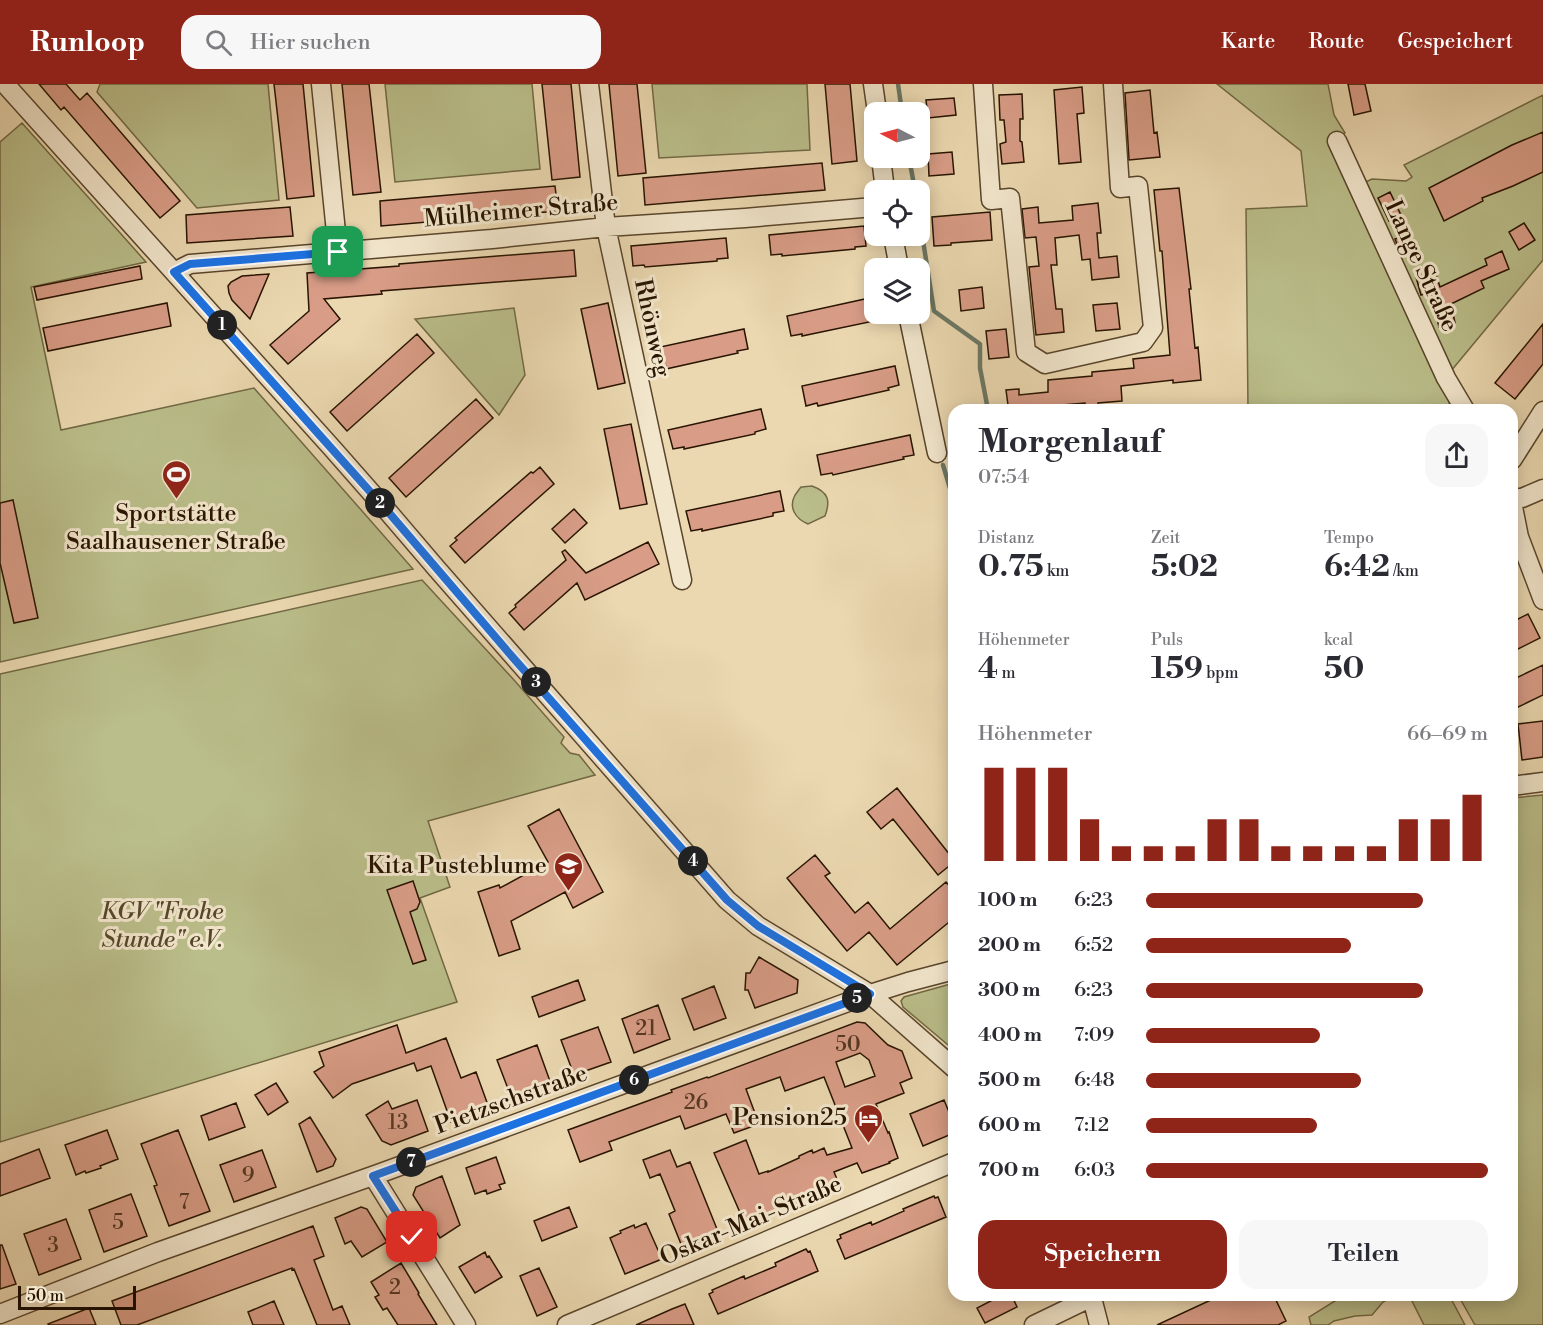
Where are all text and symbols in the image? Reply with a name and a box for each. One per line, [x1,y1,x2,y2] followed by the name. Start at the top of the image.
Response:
[181,15,601,69] search box
[30,25,145,60] text: Runloop
[202,26,235,59] icon: search
[250,29,371,56] text: Hier suchen
[1221,29,1275,55] text: Karte
[1308,29,1364,55] text: Route
[1397,29,1513,55] text: Gespeichert
[864,102,930,168] north arrow
[864,102,930,324] map controls
[864,180,930,246] button: locate
[423,188,619,234] street label: Mülheimer Straße
[1377,195,1465,337] street label: Lange Straße
[312,226,363,277] pin
[321,235,354,268] icon: arrive
[864,258,930,324] button: layers
[627,276,677,380] street label: Rhönweg
[207,310,237,340] pin: 1
[218,315,226,335] text: 1
[978,422,1161,463] text: Morgenlauf
[1425,424,1488,487] button: share
[160,458,192,500] sports icon: Sportstätte Saalhausener Straße
[978,465,1029,490] text: 07:54
[365,488,395,518] pin: 2
[375,493,385,513] text: 2
[66,499,286,557] place label: Sportstätte Saalhausener Straße
[978,528,1034,548] text: Distanz
[1151,528,1180,548] text: Zeit
[1324,528,1374,548] text: Tempo
[978,548,1044,586] text: 0.75
[1151,548,1218,586] text: 5:02
[1324,548,1390,586] text: 6:42
[1044,561,1069,581] text: km
[1390,561,1419,581] text: /km
[978,630,1070,650] text: Höhenmeter
[1151,630,1183,650] text: Puls
[1324,630,1353,650] text: kcal
[978,650,998,688] text: 4
[1151,650,1203,688] text: 159
[1324,650,1364,688] text: 50
[998,663,1015,683] text: m
[1203,663,1239,683] text: bpm
[521,667,551,697] pin: 3
[531,672,541,692] text: 3
[978,722,1092,747] text: Höhenmeter
[1407,722,1488,747] text: 66–69 m
[678,846,708,876] pin: 4
[552,850,584,892] school or university icon: Kita Pusteblume
[367,851,547,881] place label: Kita Pusteblume
[688,851,698,871] text: 4
[978,888,1037,913] text: 100 m
[1074,888,1113,913] text: 6:23
[100,897,224,955] park label: KGV "Frohe Stunde" e.V.
[978,933,1041,958] text: 200 m
[1074,933,1113,958] text: 6:52
[978,978,1041,1003] text: 300 m
[1074,978,1113,1003] text: 6:23
[842,983,872,1013] pin: 5
[852,988,862,1008] text: 5
[635,1016,657,1042] house number: 21
[978,1023,1042,1048] text: 400 m
[1074,1023,1114,1048] text: 7:09
[835,1032,861,1058] house number: 50
[430,1058,592,1142] street label: Pietzschstraße
[619,1065,649,1095] pin: 6
[978,1068,1041,1093] text: 500 m
[1074,1068,1115,1093] text: 6:48
[629,1070,639,1090] text: 6
[684,1090,709,1116] house number: 26
[852,1102,884,1144] hotel icon: Pension25
[733,1103,847,1133] place label: Pension25
[388,1110,408,1136] house number: 13
[978,1113,1041,1138] text: 600 m
[1074,1113,1109,1138] text: 7:12
[396,1147,426,1177] pin: 7
[406,1152,416,1172] text: 7
[978,1158,1040,1183] text: 700 m
[1074,1158,1115,1183] text: 6:03
[242,1163,254,1189] house number: 9
[655,1169,847,1273] street label: Oskar-Mai-Straße
[179,1190,190,1216] house number: 7
[112,1210,124,1236] house number: 5
[386,1211,437,1262] pin
[395,1220,428,1253] icon: check
[978,1220,1227,1289] button: Speichern
[1239,1220,1488,1289] button: Teilen
[47,1233,59,1259] house number: 3
[389,1275,401,1301] house number: 2
[18,1283,136,1310] scale bar
[27,1286,64,1306] text: 50 m

